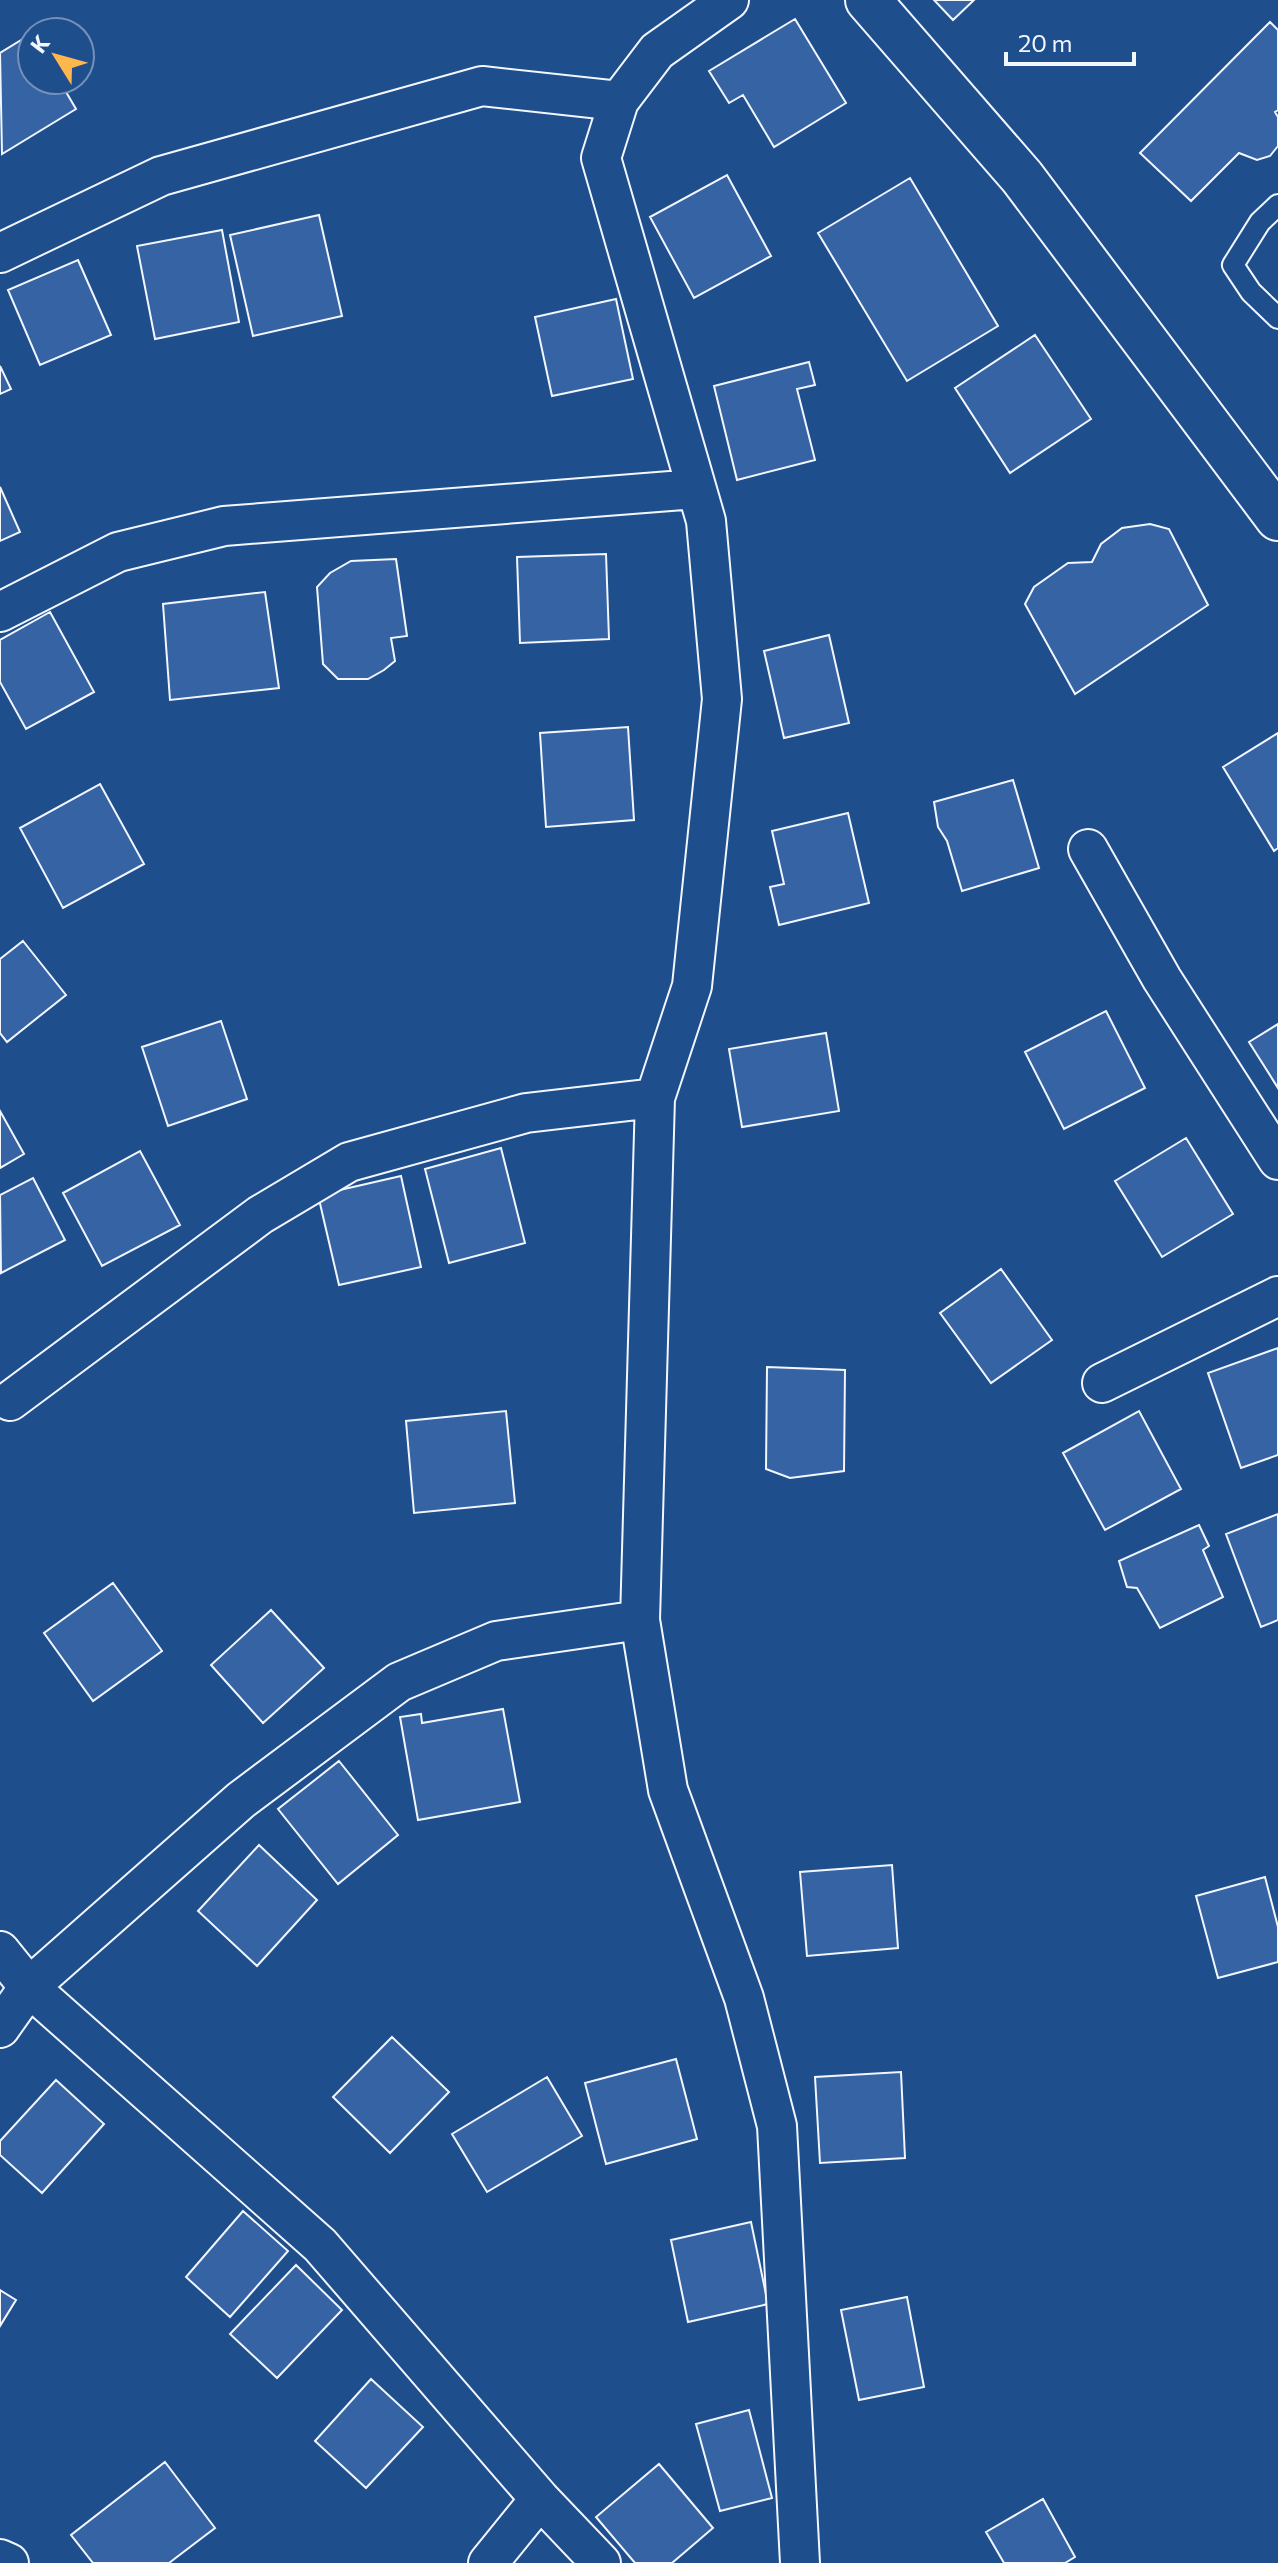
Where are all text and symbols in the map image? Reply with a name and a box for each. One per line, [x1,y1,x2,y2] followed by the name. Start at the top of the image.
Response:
[16,16,96,96] north arrow
[1006,16,1134,66] scale bar
[1018,28,1072,57] text: 20 m
[24,29,55,58] text: K

